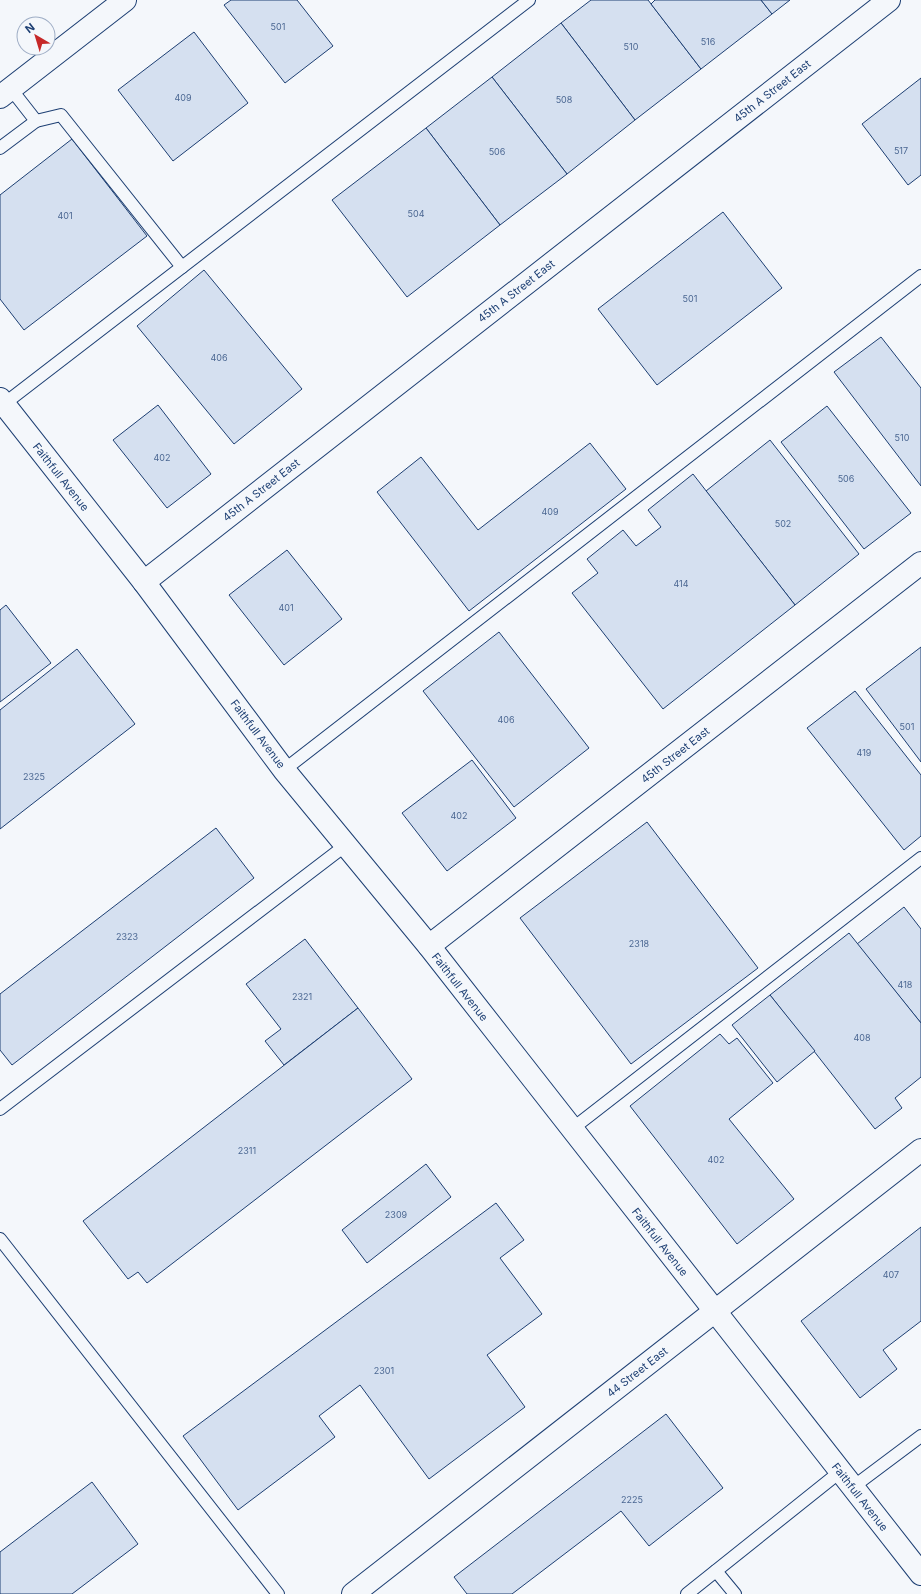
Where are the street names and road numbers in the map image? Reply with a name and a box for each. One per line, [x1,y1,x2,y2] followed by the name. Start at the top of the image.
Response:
[731,56,814,125] street label: 45th A Street East
[475,256,558,325] street label: 45th A Street East
[30,440,92,514] street label: Faithfull Avenue
[220,455,303,524] street label: 45th A Street East
[227,697,289,771] street label: Faithfull Avenue
[638,724,712,786] street label: 45th Street East
[429,950,491,1024] street label: Faithfull Avenue
[629,1205,691,1279] street label: Faithfull Avenue
[604,1344,671,1400] street label: 44 Street East
[829,1460,891,1534] street label: Faithfull Avenue

